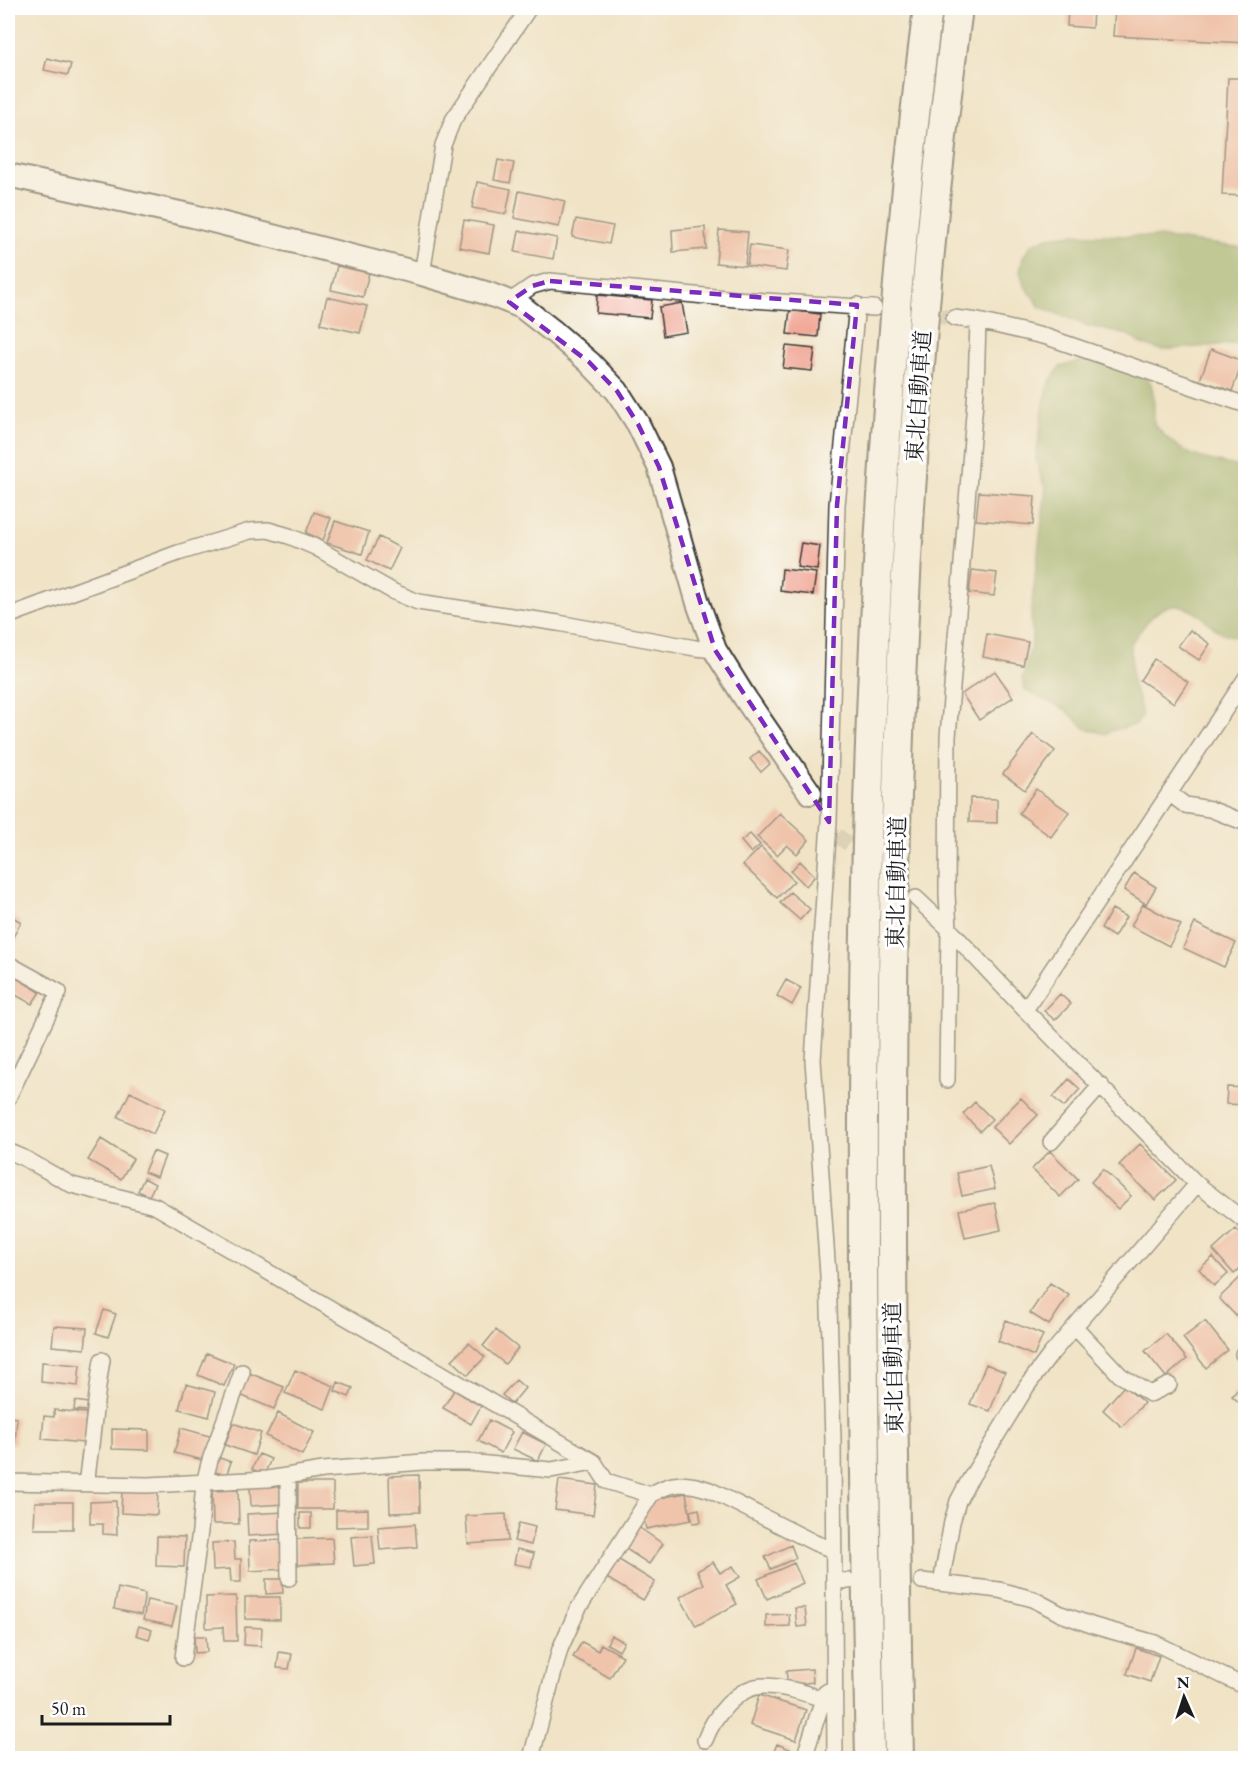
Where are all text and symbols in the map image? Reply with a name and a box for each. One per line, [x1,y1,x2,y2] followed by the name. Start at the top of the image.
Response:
[899,329,938,463] street label: 東北自動車道
[881,816,912,948] street label: 東北自動車道
[878,1302,909,1434] street label: 東北自動車道
[1154,1667,1214,1727] north arrow
[1176,1672,1190,1693] text: N
[42,1688,170,1726] scale bar
[51,1697,86,1720] text: 50 m

